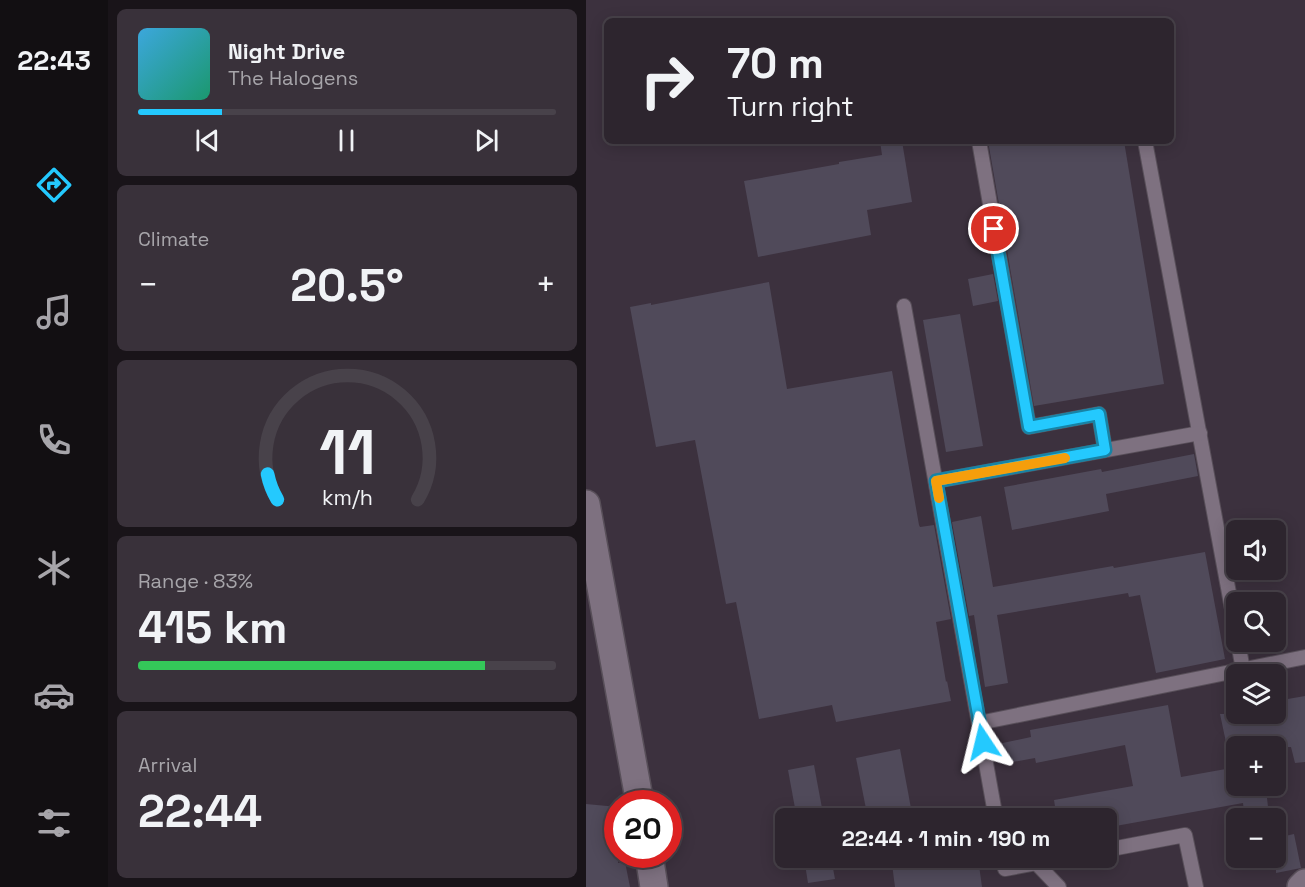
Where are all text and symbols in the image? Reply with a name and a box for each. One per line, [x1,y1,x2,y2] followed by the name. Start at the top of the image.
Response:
[228,37,345,65] text: Night Drive
[727,37,824,90] text: 70 m
[628,42,706,120] icon: right
[17,43,91,78] text: 22:43
[228,65,358,91] text: The Halogens
[727,89,854,124] text: Turn right
[191,124,224,157] icon: previous
[330,124,363,157] icon: pause
[470,124,503,157] icon: next
[33,164,75,206] icon: directions
[968,203,1019,254] pin
[977,212,1010,245] icon: arrive
[138,226,209,252] text: Climate
[290,257,404,314] text: 20.5°
[138,264,158,306] text: −
[536,264,556,306] text: +
[33,291,75,333] icon: music
[319,414,375,493] text: 11
[33,419,75,461] icon: phone
[321,485,373,512] text: km/h
[1226,520,1286,868] map controls
[1226,520,1286,580] button: sound
[33,547,75,589] icon: climate
[138,568,253,594] text: Range · 83%
[1226,592,1286,652] button: search
[138,599,288,656] text: 415 km
[1226,664,1286,724] button: layers
[33,674,75,716] icon: car
[951,710,1015,774] position arrow
[1226,736,1286,796] button: +
[138,752,197,778] text: Arrival
[138,783,262,840] text: 22:44
[604,790,682,868] speed limit sign: 20
[33,802,75,844] icon: filters
[1226,808,1286,868] button: −
[842,824,1050,852] text: 22:44 · 1 min · 190 m

